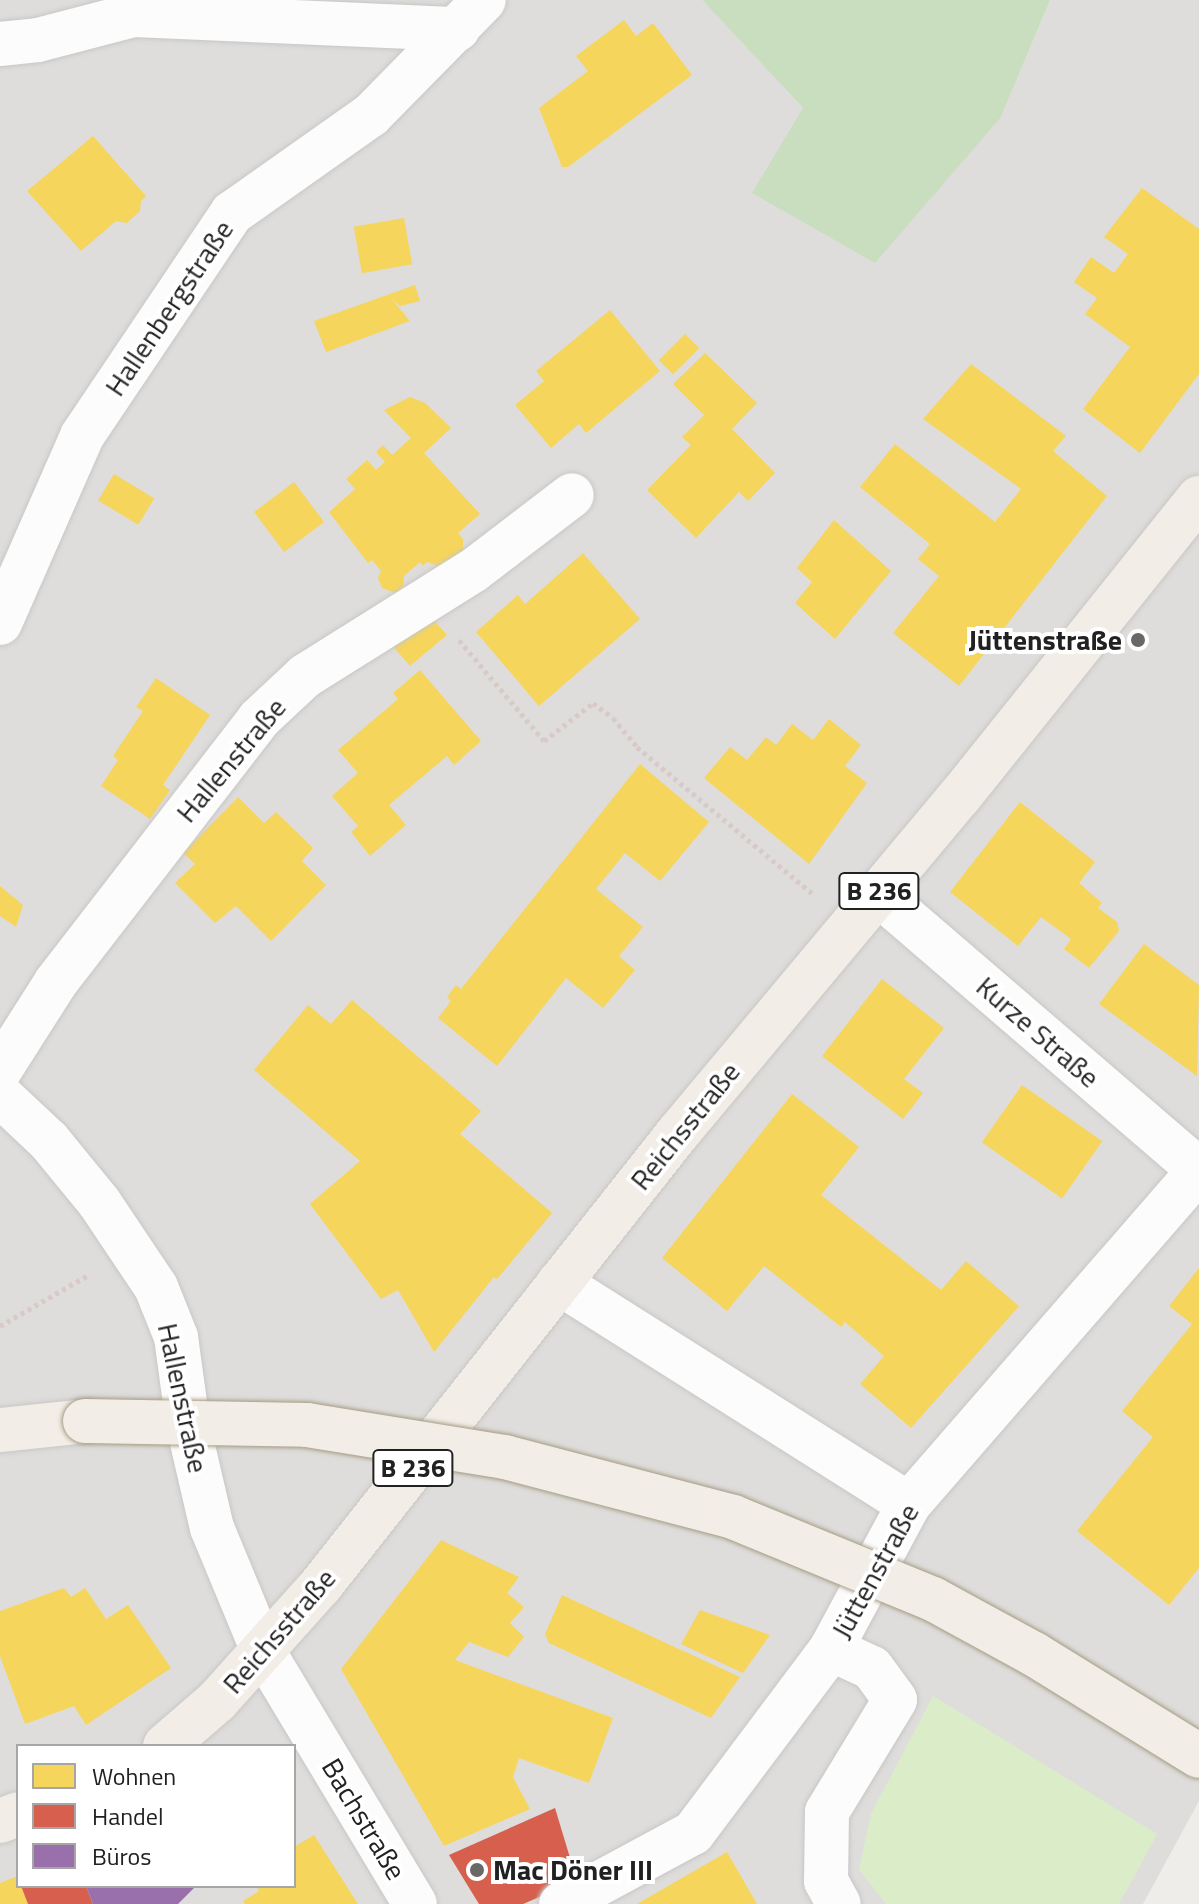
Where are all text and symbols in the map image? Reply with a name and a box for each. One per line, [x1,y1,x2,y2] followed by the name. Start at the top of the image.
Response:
[98,214,240,402] street label: Hallenbergstraße
[968,623,1122,657] place label: Jüttenstraße
[1129,631,1147,649] marker: Jüttenstraße
[169,691,293,829] street label: Hallenstraße
[837,869,921,913] road number: B 236
[970,970,1106,1094] street label: Kurze Straße
[623,1055,747,1197] street label: Reichsstraße
[151,1320,215,1476] street label: Hallenstraße
[371,1446,455,1490] road number: B 236
[824,1498,926,1644] street label: Jüttenstraße
[216,1562,342,1700] street label: Reichsstraße
[16,1744,296,1888] legend
[315,1752,413,1886] street label: Bachstraße
[92,1758,176,1794] text: Wohnen
[92,1798,163,1834] text: Handel
[92,1838,151,1874] text: Büros
[493,1853,653,1887] place label: Mac Döner III
[468,1861,486,1879] marker: Mac Döner III

